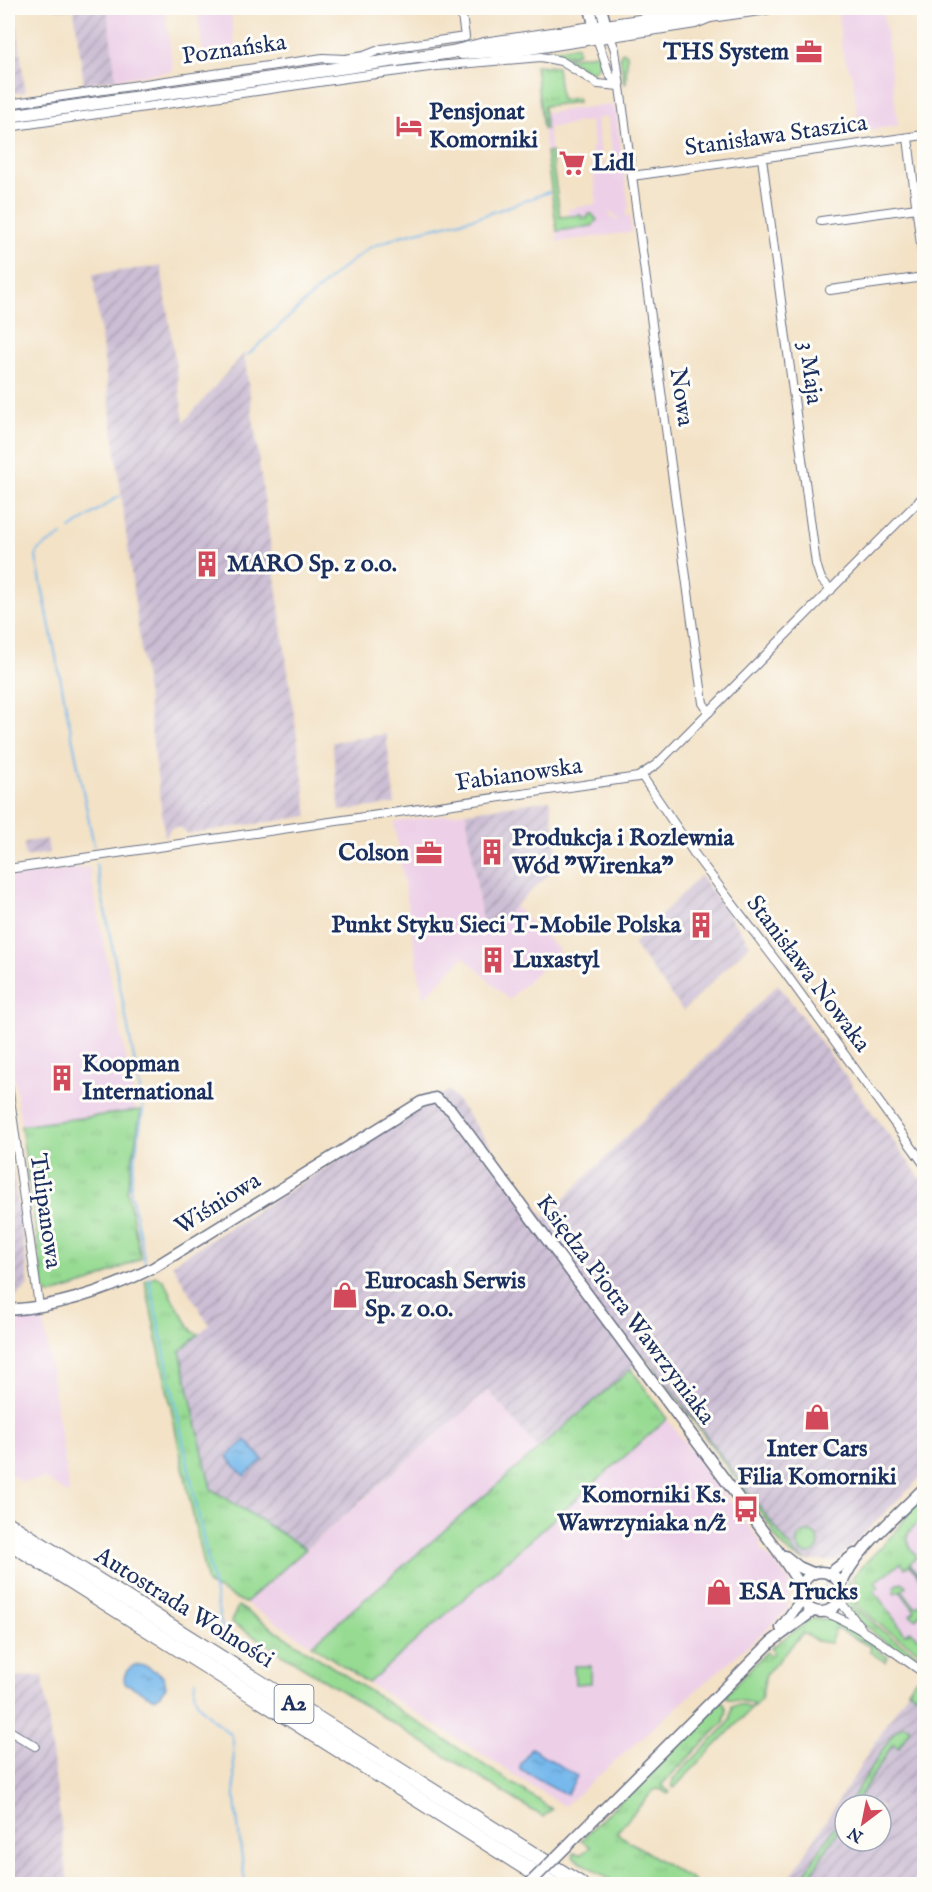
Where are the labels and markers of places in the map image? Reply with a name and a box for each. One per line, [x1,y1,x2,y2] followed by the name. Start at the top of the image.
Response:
[662,37,789,68] place label: THS System
[794,37,824,67] office icon: THS System
[429,97,538,156] place label: Pensjonat Komorniki
[394,111,424,141] hotel icon: Pensjonat Komorniki
[557,148,587,178] supermarket icon: Lidl
[592,148,635,179] place label: Lidl
[192,549,222,579] building icon: MARO Sp. z o.o.
[227,549,397,580] place label: MARO Sp. z o.o.
[511,823,735,882] place label: Produkcja i Rozlewnia Wód "Wirenka"
[477,837,507,867] building icon: Produkcja i Rozlewnia Wód "Wirenka"
[338,838,409,869] place label: Colson
[414,838,444,868] office icon: Colson
[331,910,682,941] place label: Punkt Styku Sieci T-Mobile Polska
[686,910,716,940] building icon: Punkt Styku Sieci T-Mobile Polska
[478,945,508,975] building icon: Luxastyl
[513,945,600,976] place label: Luxastyl
[82,1049,214,1108] place label: Koopman International
[47,1063,77,1093] building icon: Koopman International
[365,1266,526,1325] place label: Eurocash Serwis Sp. z o.o.
[330,1280,360,1310] shop icon: Eurocash Serwis Sp. z o.o.
[802,1402,832,1432] shop icon: Inter Cars Filia Komorniki
[737,1434,897,1493] place label: Inter Cars Filia Komorniki
[556,1480,726,1539] place label: Komorniki Ks. Wawrzyniaka n/ż
[731,1494,761,1524] bus stop icon: Komorniki Ks. Wawrzyniaka n/ż
[704,1577,734,1607] shop icon: ESA Trucks
[739,1577,858,1608] place label: ESA Trucks

